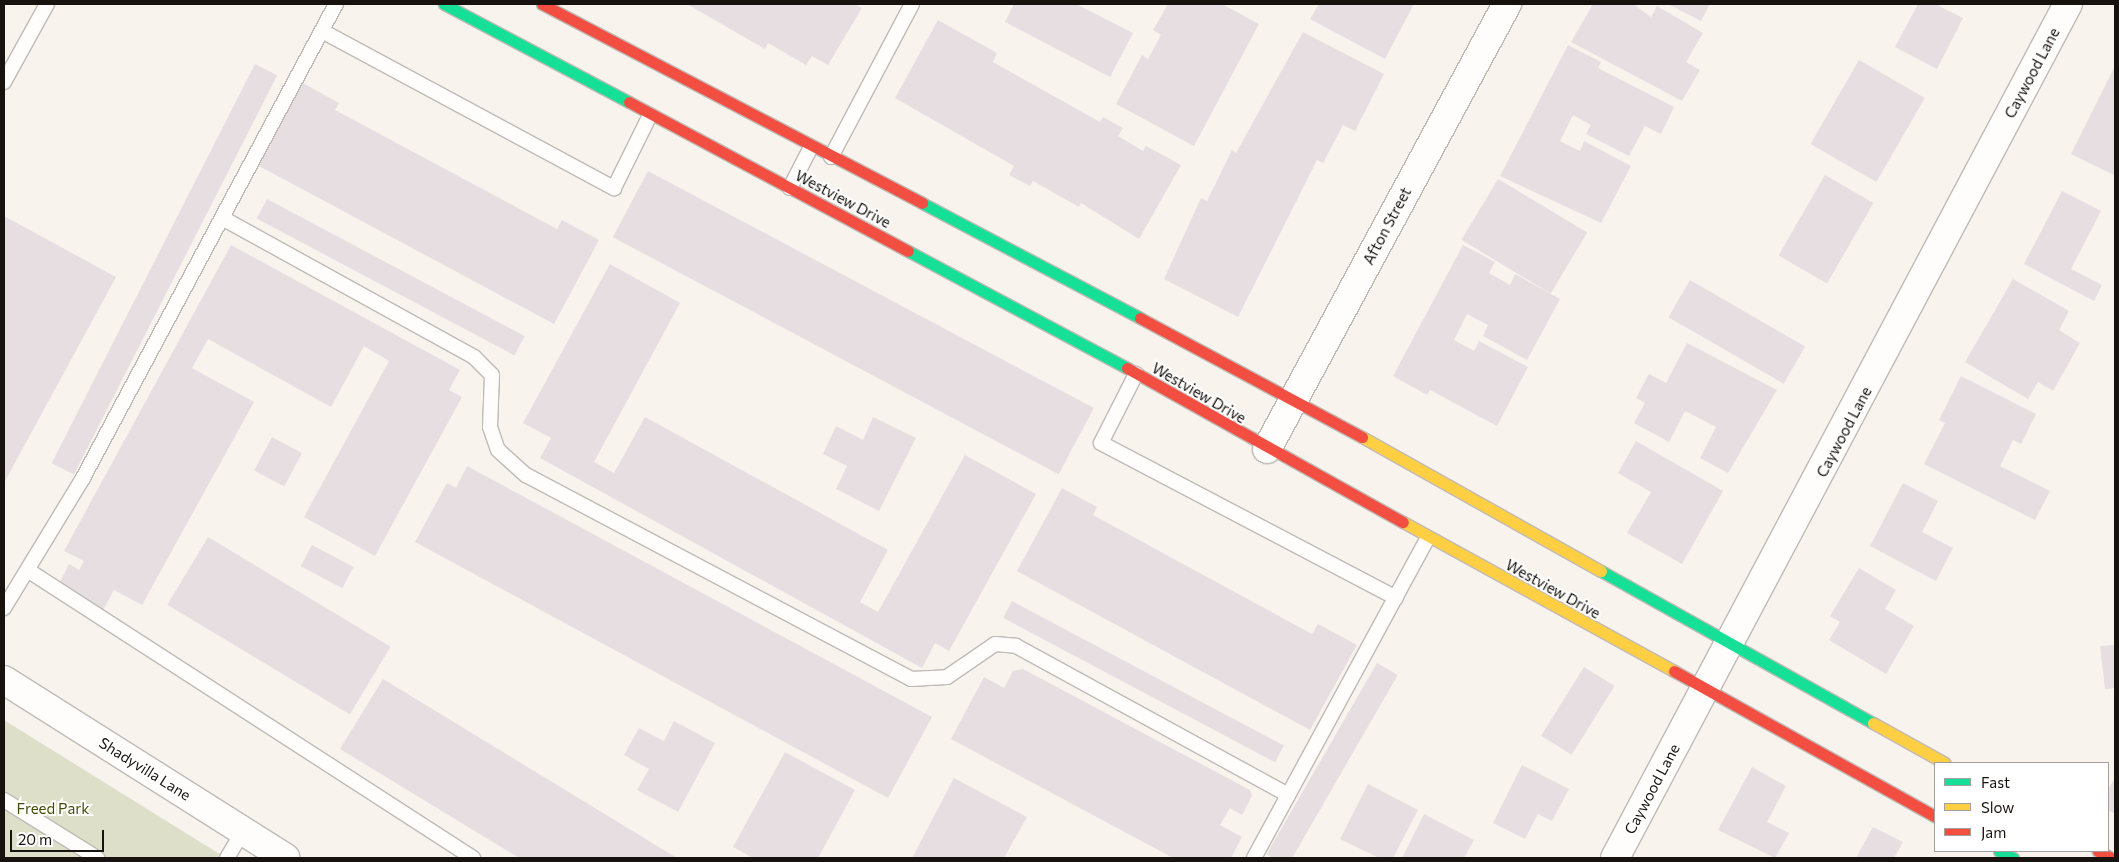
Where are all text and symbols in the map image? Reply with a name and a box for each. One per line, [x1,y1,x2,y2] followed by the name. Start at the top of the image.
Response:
[2001,25,2063,121] street label: Caywood Lane
[792,166,894,232] street label: Westview Drive
[1359,184,1415,268] street label: Afton Street
[1149,359,1249,427] street label: Westview Drive
[1813,384,1875,480] street label: Caywood Lane
[1503,556,1603,622] street label: Westview Drive
[96,734,194,804] street label: Shadyvilla Lane
[1621,741,1683,837] street label: Caywood Lane
[1934,762,2109,852] legend
[1981,773,2010,791] text: Fast
[1981,798,2014,816] text: Slow
[17,800,89,818] park label: Freed Park
[12,820,106,852] scale bar
[1981,823,2006,841] text: Jam
[18,830,52,848] text: 20 m

